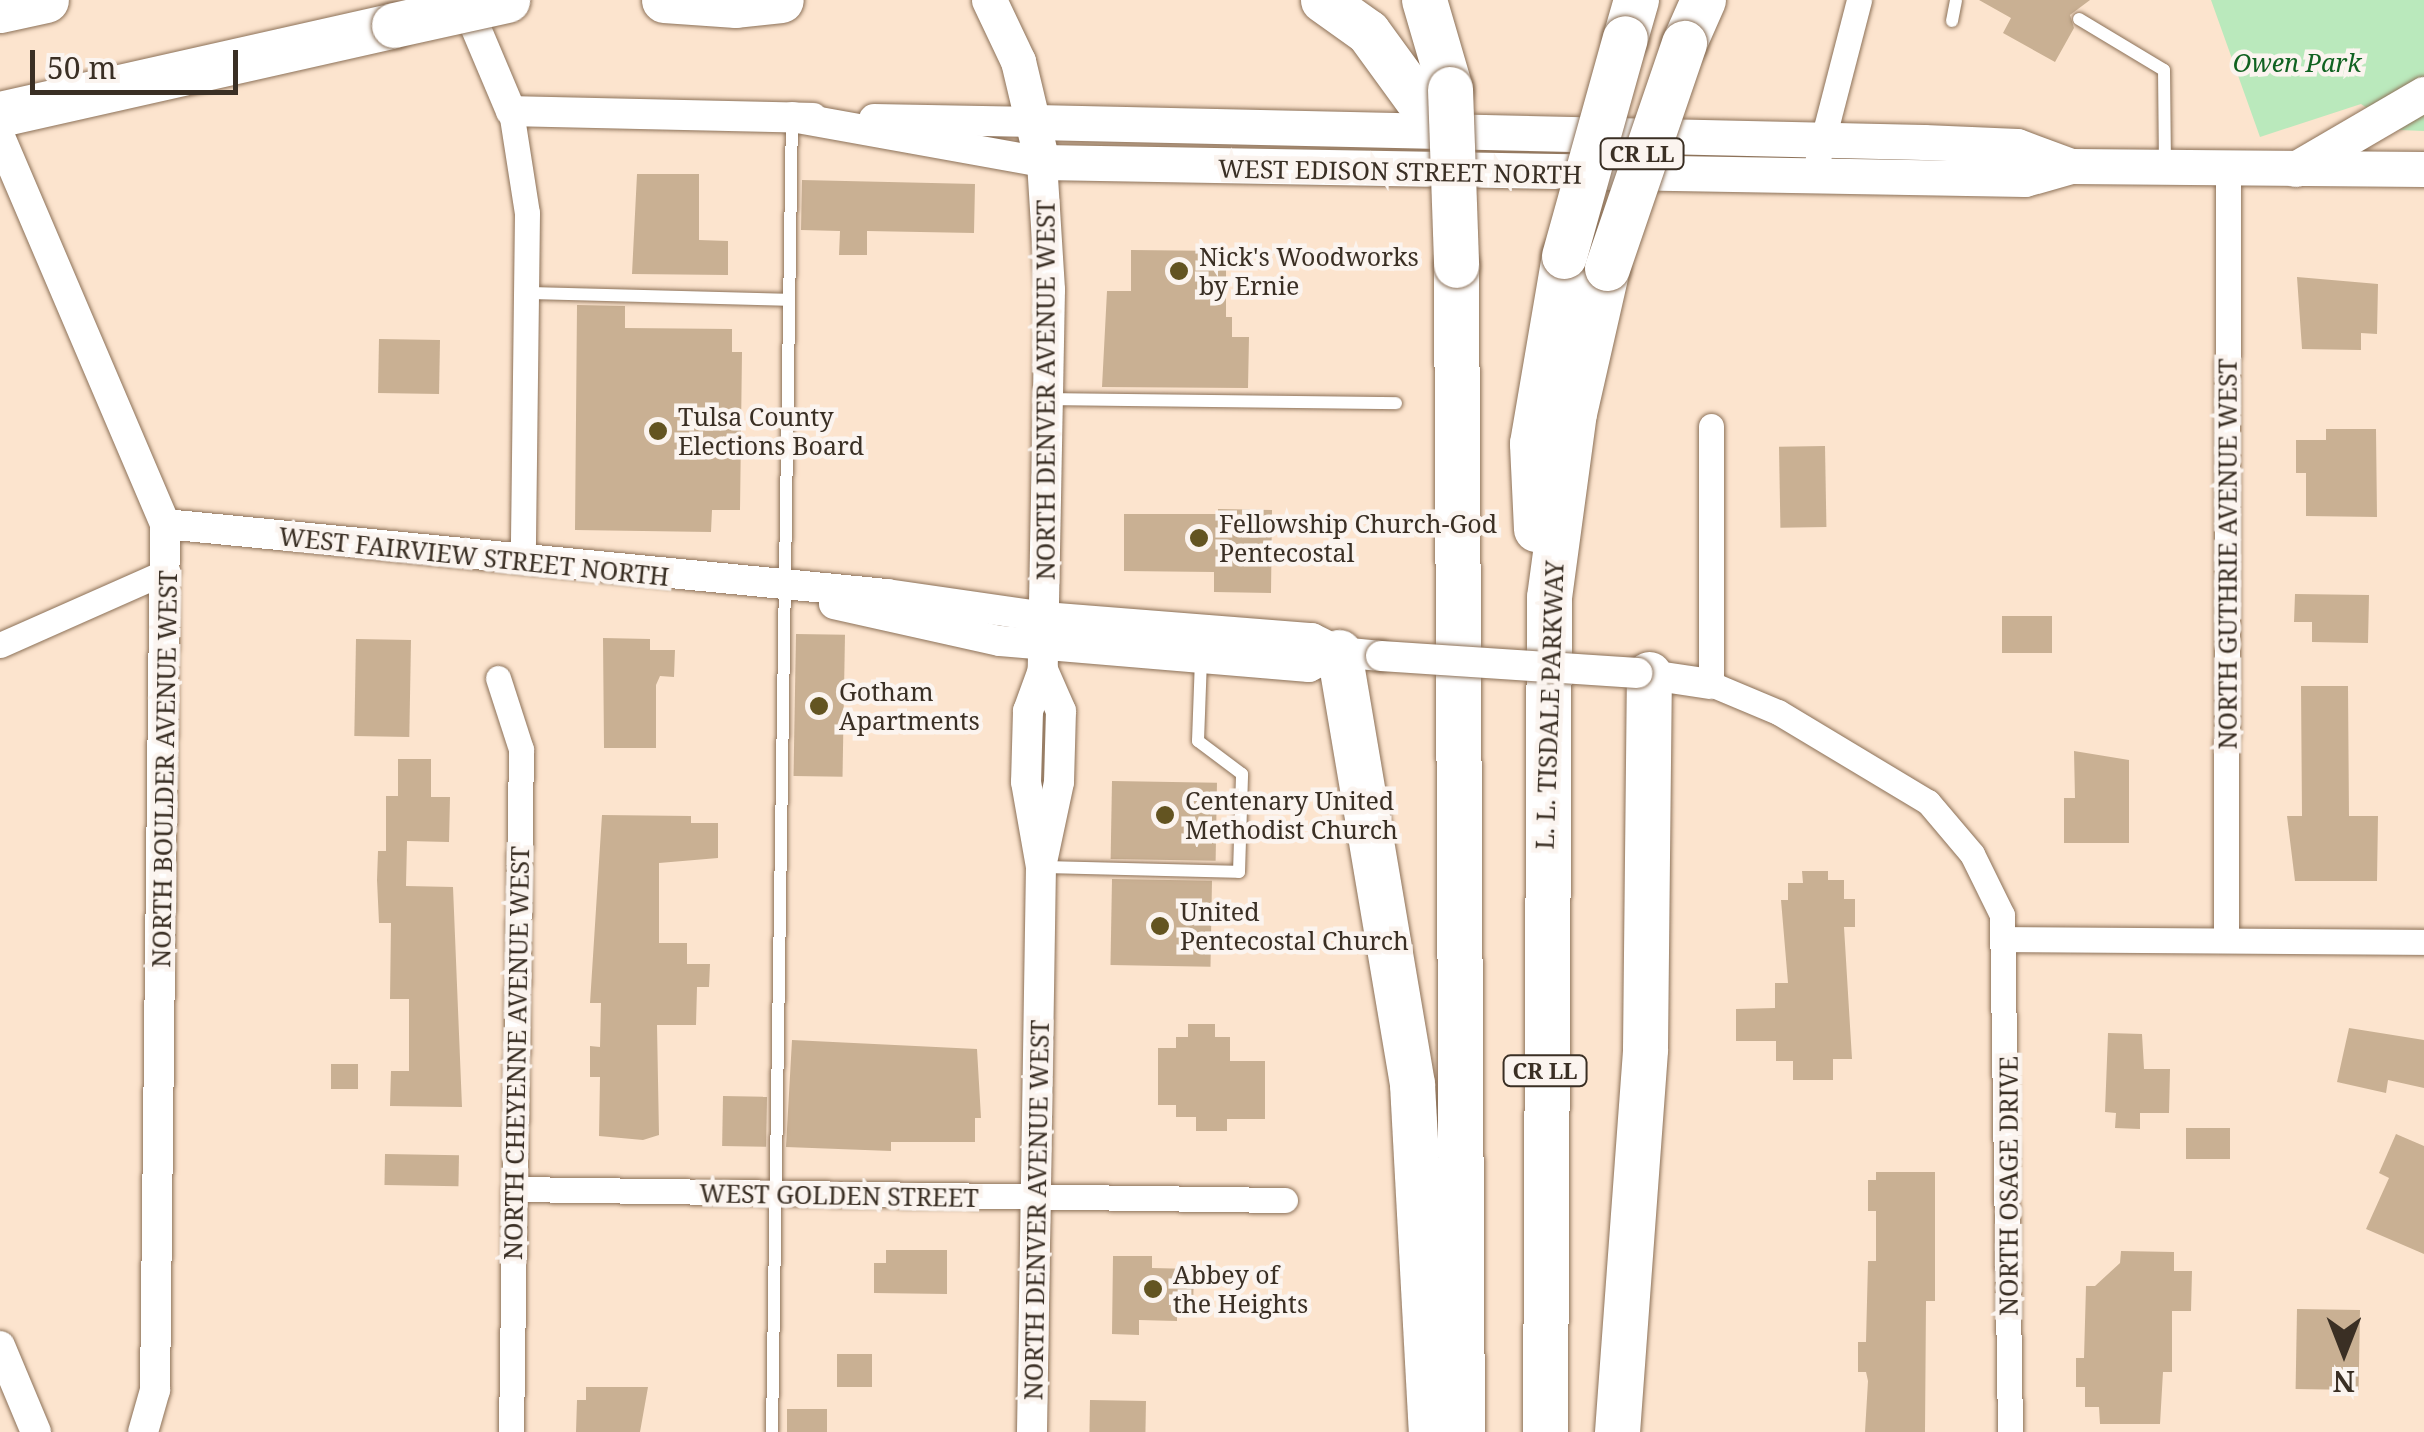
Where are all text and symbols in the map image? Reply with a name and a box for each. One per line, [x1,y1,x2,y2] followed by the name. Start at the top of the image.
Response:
[35,30,242,92] scale bar
[47,47,117,88] text: 50 m
[2233,47,2361,77] park label: Owen Park
[1600,137,1684,171] road number: CR LL
[1218,153,1582,189] street label: WEST EDISON STREET NORTH
[1030,200,1060,580] street label: NORTH DENVER AVENUE WEST
[1199,242,1419,301] place label: Nick's Woodworks by Ernie
[1168,260,1190,282] marker: Nick's Woodworks by Ernie
[2212,358,2242,750] street label: NORTH GUTHRIE AVENUE WEST
[678,402,864,461] place label: Tulsa County Elections Board
[647,420,669,442] marker: Tulsa County Elections Board
[1219,509,1497,568] place label: Fellowship Church-God Pentecostal
[277,521,671,591] street label: WEST FAIRVIEW STREET NORTH
[1188,527,1210,549] marker: Fellowship Church-God Pentecostal
[1529,560,1569,850] street label: L. L. TISDALE PARKWAY
[146,570,182,968] street label: NORTH BOULDER AVENUE WEST
[839,677,980,736] place label: Gotham Apartments
[808,695,830,717] marker: Gotham Apartments
[1185,786,1398,845] place label: Centenary United Methodist Church
[1154,804,1176,826] marker: Centenary United Methodist Church
[497,846,535,1260] street label: NORTH CHEYENNE AVENUE WEST
[1180,897,1409,956] place label: United Pentecostal Church
[1149,915,1171,937] marker: United Pentecostal Church
[1018,1019,1054,1401] street label: NORTH DENVER AVENUE WEST
[1502,1054,1588,1088] road number: CR LL
[1993,1056,2023,1316] street label: NORTH OSAGE DRIVE
[699,1178,979,1212] street label: WEST GOLDEN STREET
[1173,1260,1308,1319] place label: Abbey of the Heights
[1142,1278,1164,1300] marker: Abbey of the Heights
[2294,1302,2394,1402] north arrow
[2333,1363,2355,1401] text: N

